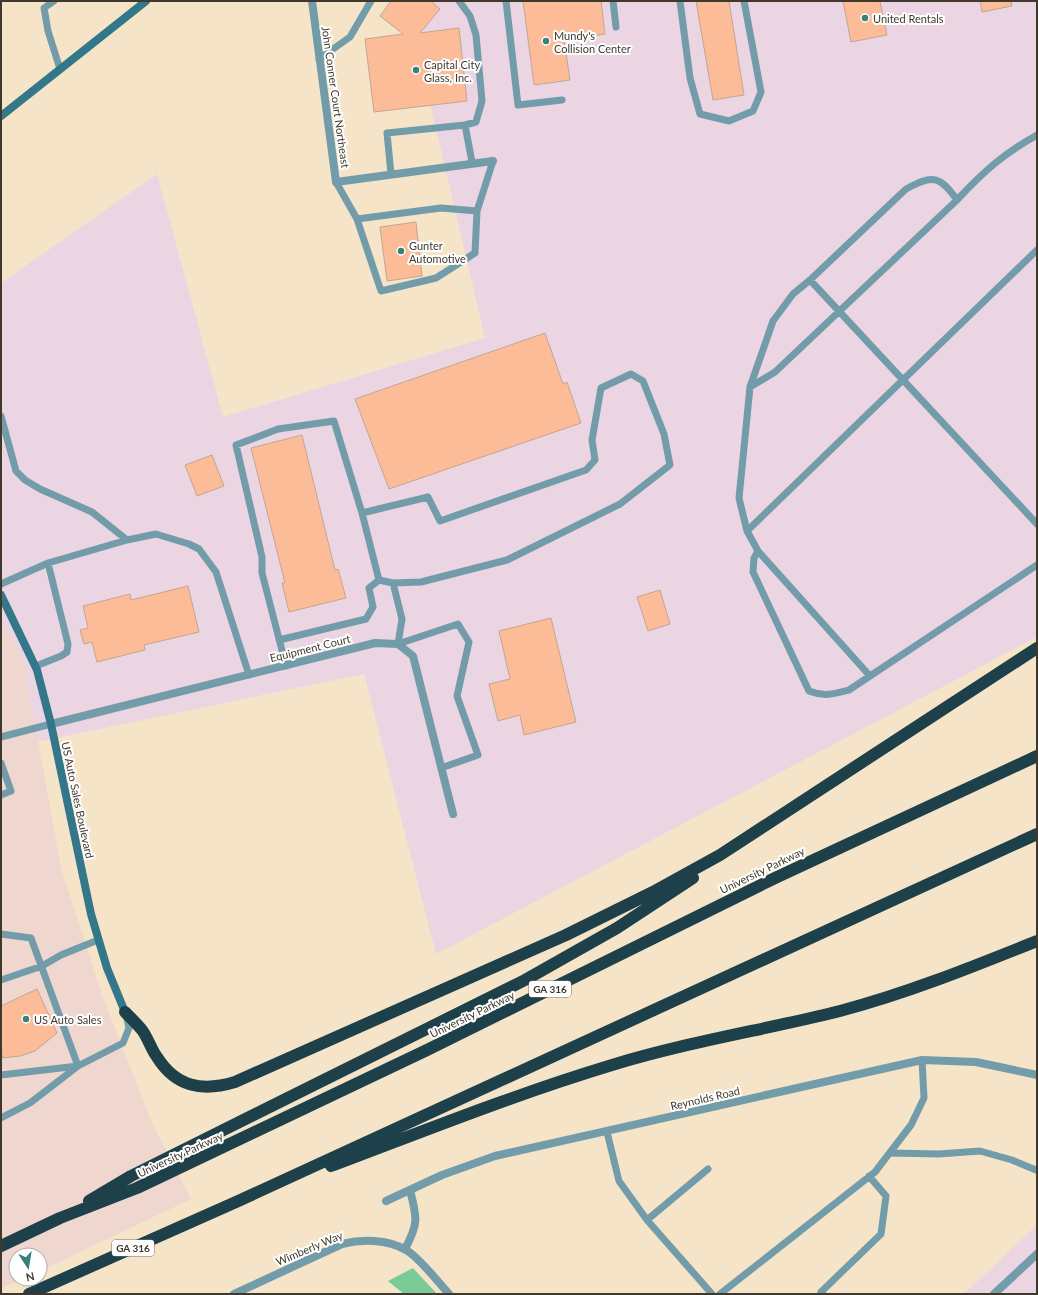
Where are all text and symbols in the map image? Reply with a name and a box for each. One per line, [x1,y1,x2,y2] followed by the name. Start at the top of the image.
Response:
[873,12,944,25] place label: United Rentals
[860,13,870,23] marker: United Rentals
[320,25,352,169] street label: John Conner Court Northeast
[554,29,631,55] place label: Mundy's Collision Center
[541,36,551,46] marker: Mundy's Collision Center
[424,58,480,84] place label: Capital City Glass, Inc.
[411,65,421,75] marker: Capital City Glass, Inc.
[409,239,466,265] place label: Gunter Automotive
[396,246,406,256] marker: Gunter Automotive
[268,632,352,664] street label: Equipment Court
[59,740,97,860] street label: US Auto Sales Boulevard
[718,844,807,896] street label: University Parkway
[529,981,571,997] road number: GA 316
[428,988,517,1040] street label: University Parkway
[34,1013,102,1026] place label: US Auto Sales
[21,1014,31,1024] marker: US Auto Sales
[669,1084,741,1112] street label: Reynolds Road
[135,1128,225,1179] street label: University Parkway
[274,1228,345,1268] street label: Wimberly Way
[112,1240,154,1256] road number: GA 316
[8,1247,48,1287] north arrow
[25,1270,36,1285] text: N

